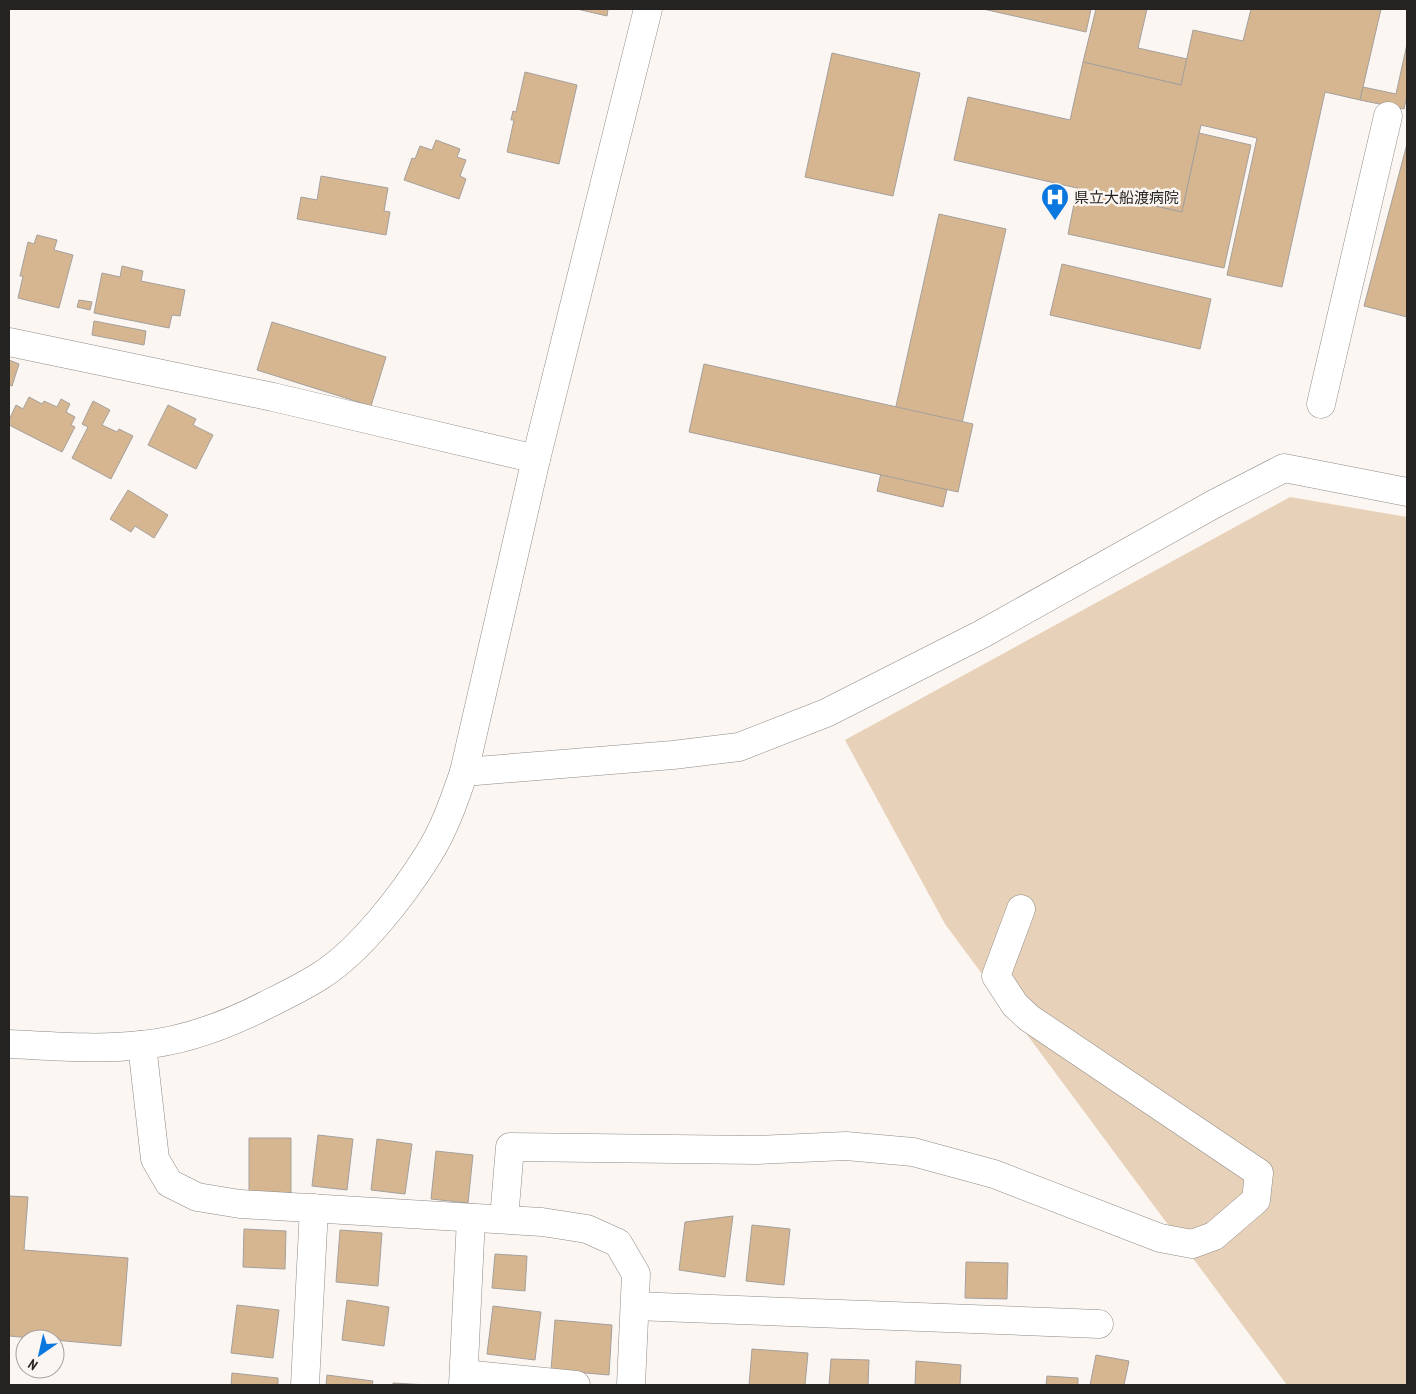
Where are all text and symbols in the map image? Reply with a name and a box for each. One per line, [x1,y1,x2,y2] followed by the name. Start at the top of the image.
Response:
[1040,182,1070,221] hospital icon: 県立大船渡病院
[1074,188,1179,207] place label: 県立大船渡病院
[15,1329,65,1379] north arrow
[25,1355,41,1374] text: N

